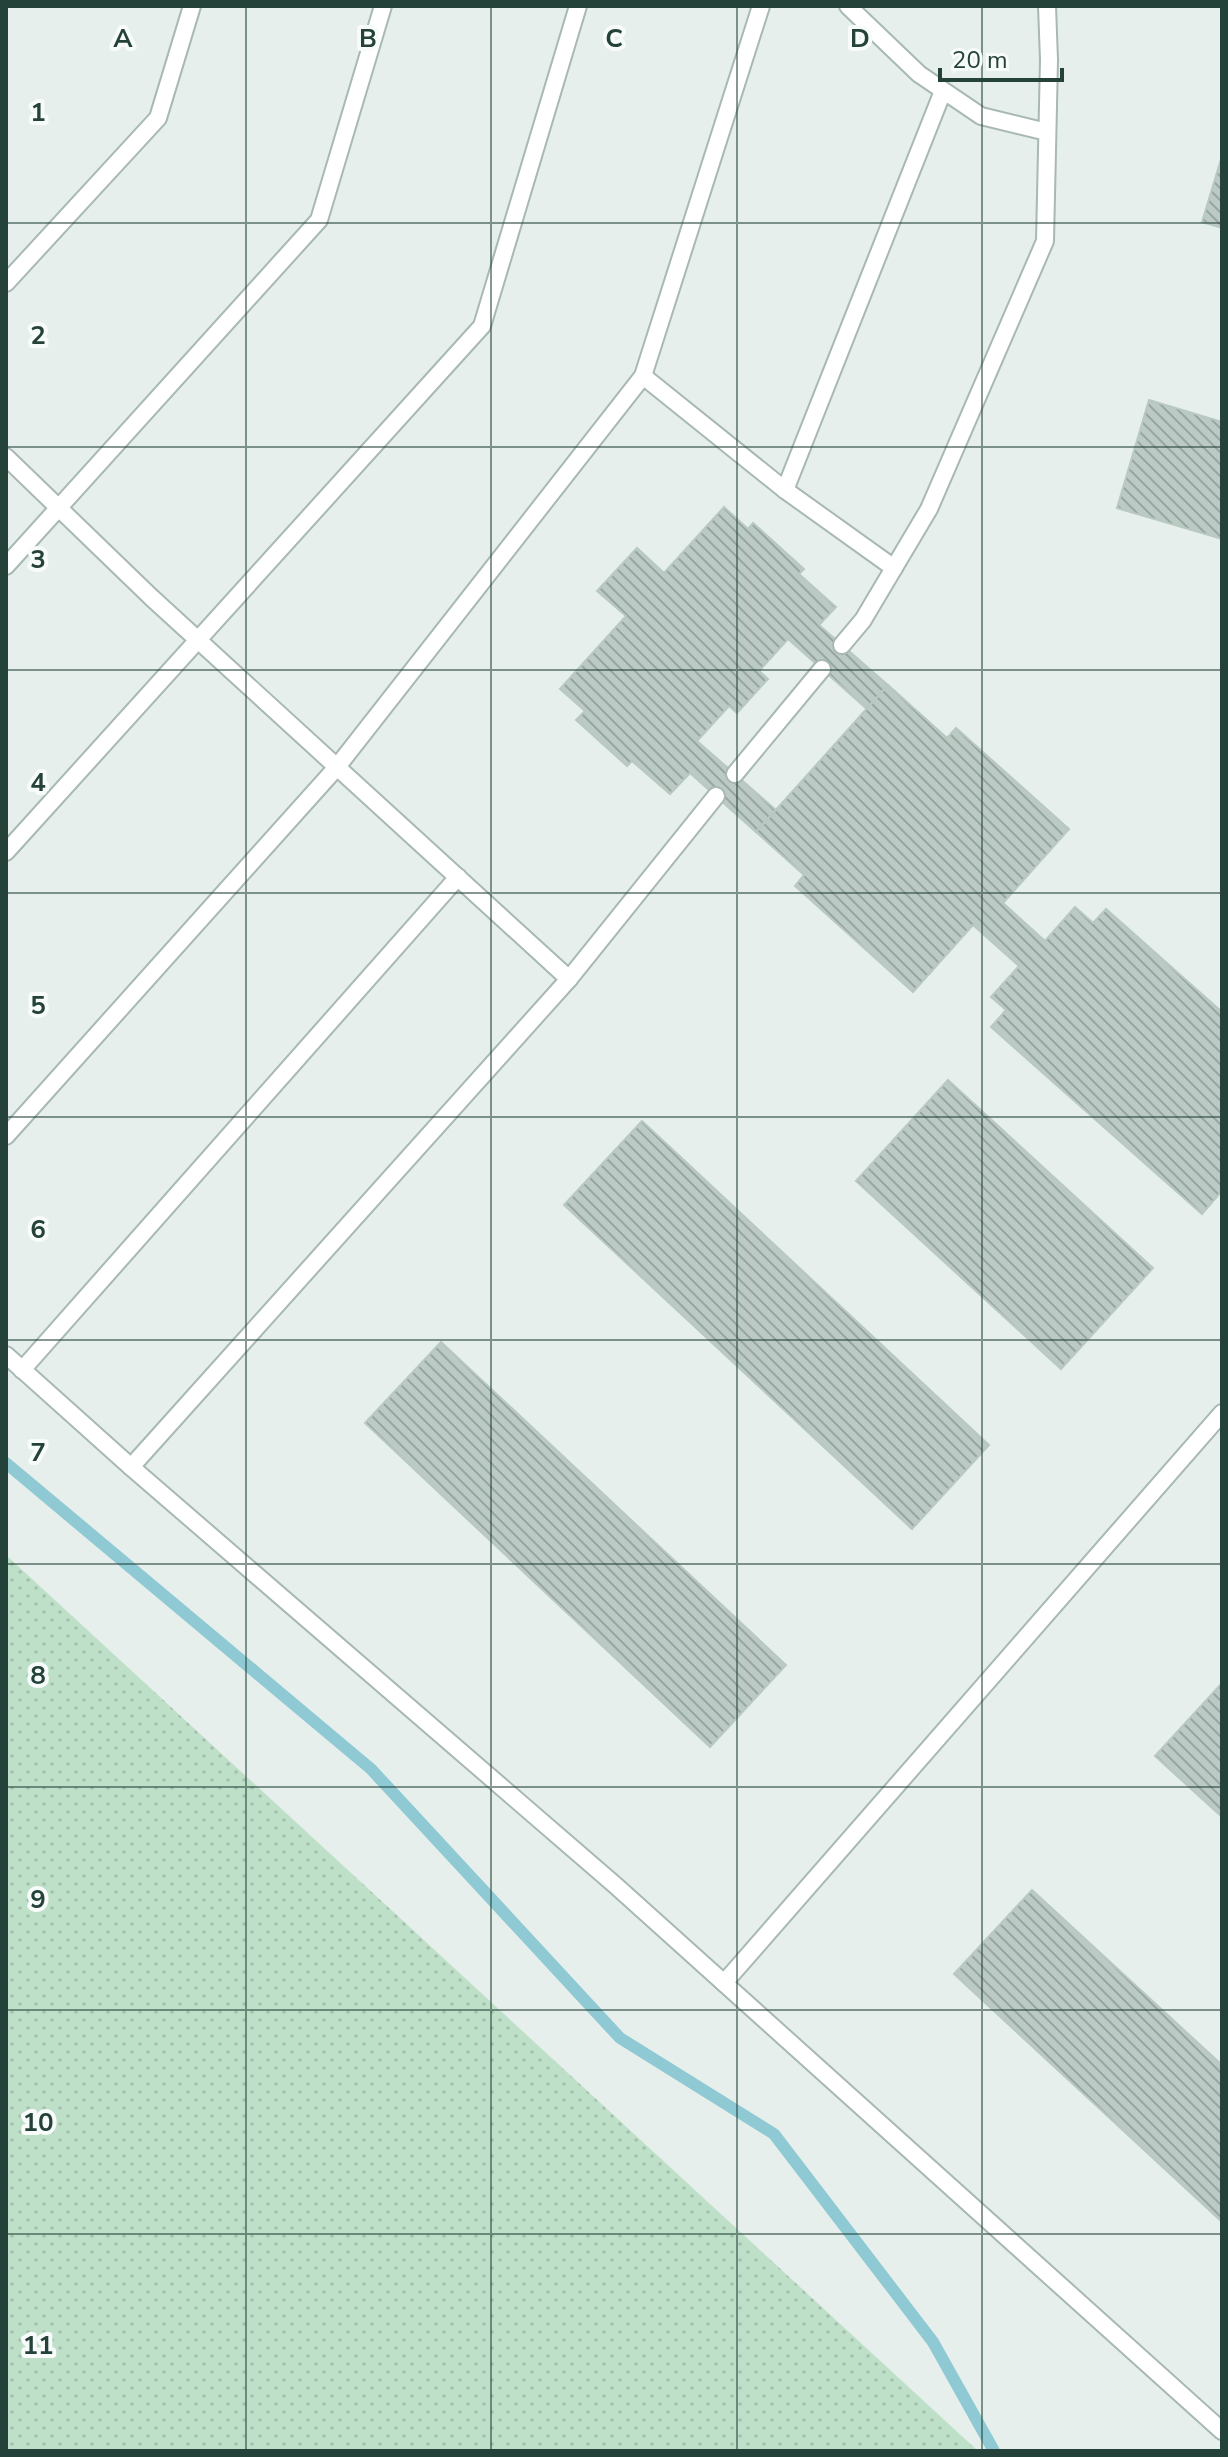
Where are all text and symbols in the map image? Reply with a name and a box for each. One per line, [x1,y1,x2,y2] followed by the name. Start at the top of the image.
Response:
[113,21,133,56] text: A
[359,21,377,56] text: B
[605,21,623,56] text: C
[850,21,870,56] text: D
[940,32,1062,82] scale bar
[952,44,1008,76] text: 20 m
[30,95,46,130] text: 1
[30,318,46,353] text: 2
[30,542,46,577] text: 3
[30,765,46,800] text: 4
[30,988,46,1023] text: 5
[30,1212,46,1247] text: 6
[30,1435,46,1470] text: 7
[30,1658,46,1693] text: 8
[30,1882,46,1917] text: 9
[22,2105,54,2140] text: 10
[22,2328,54,2363] text: 11

